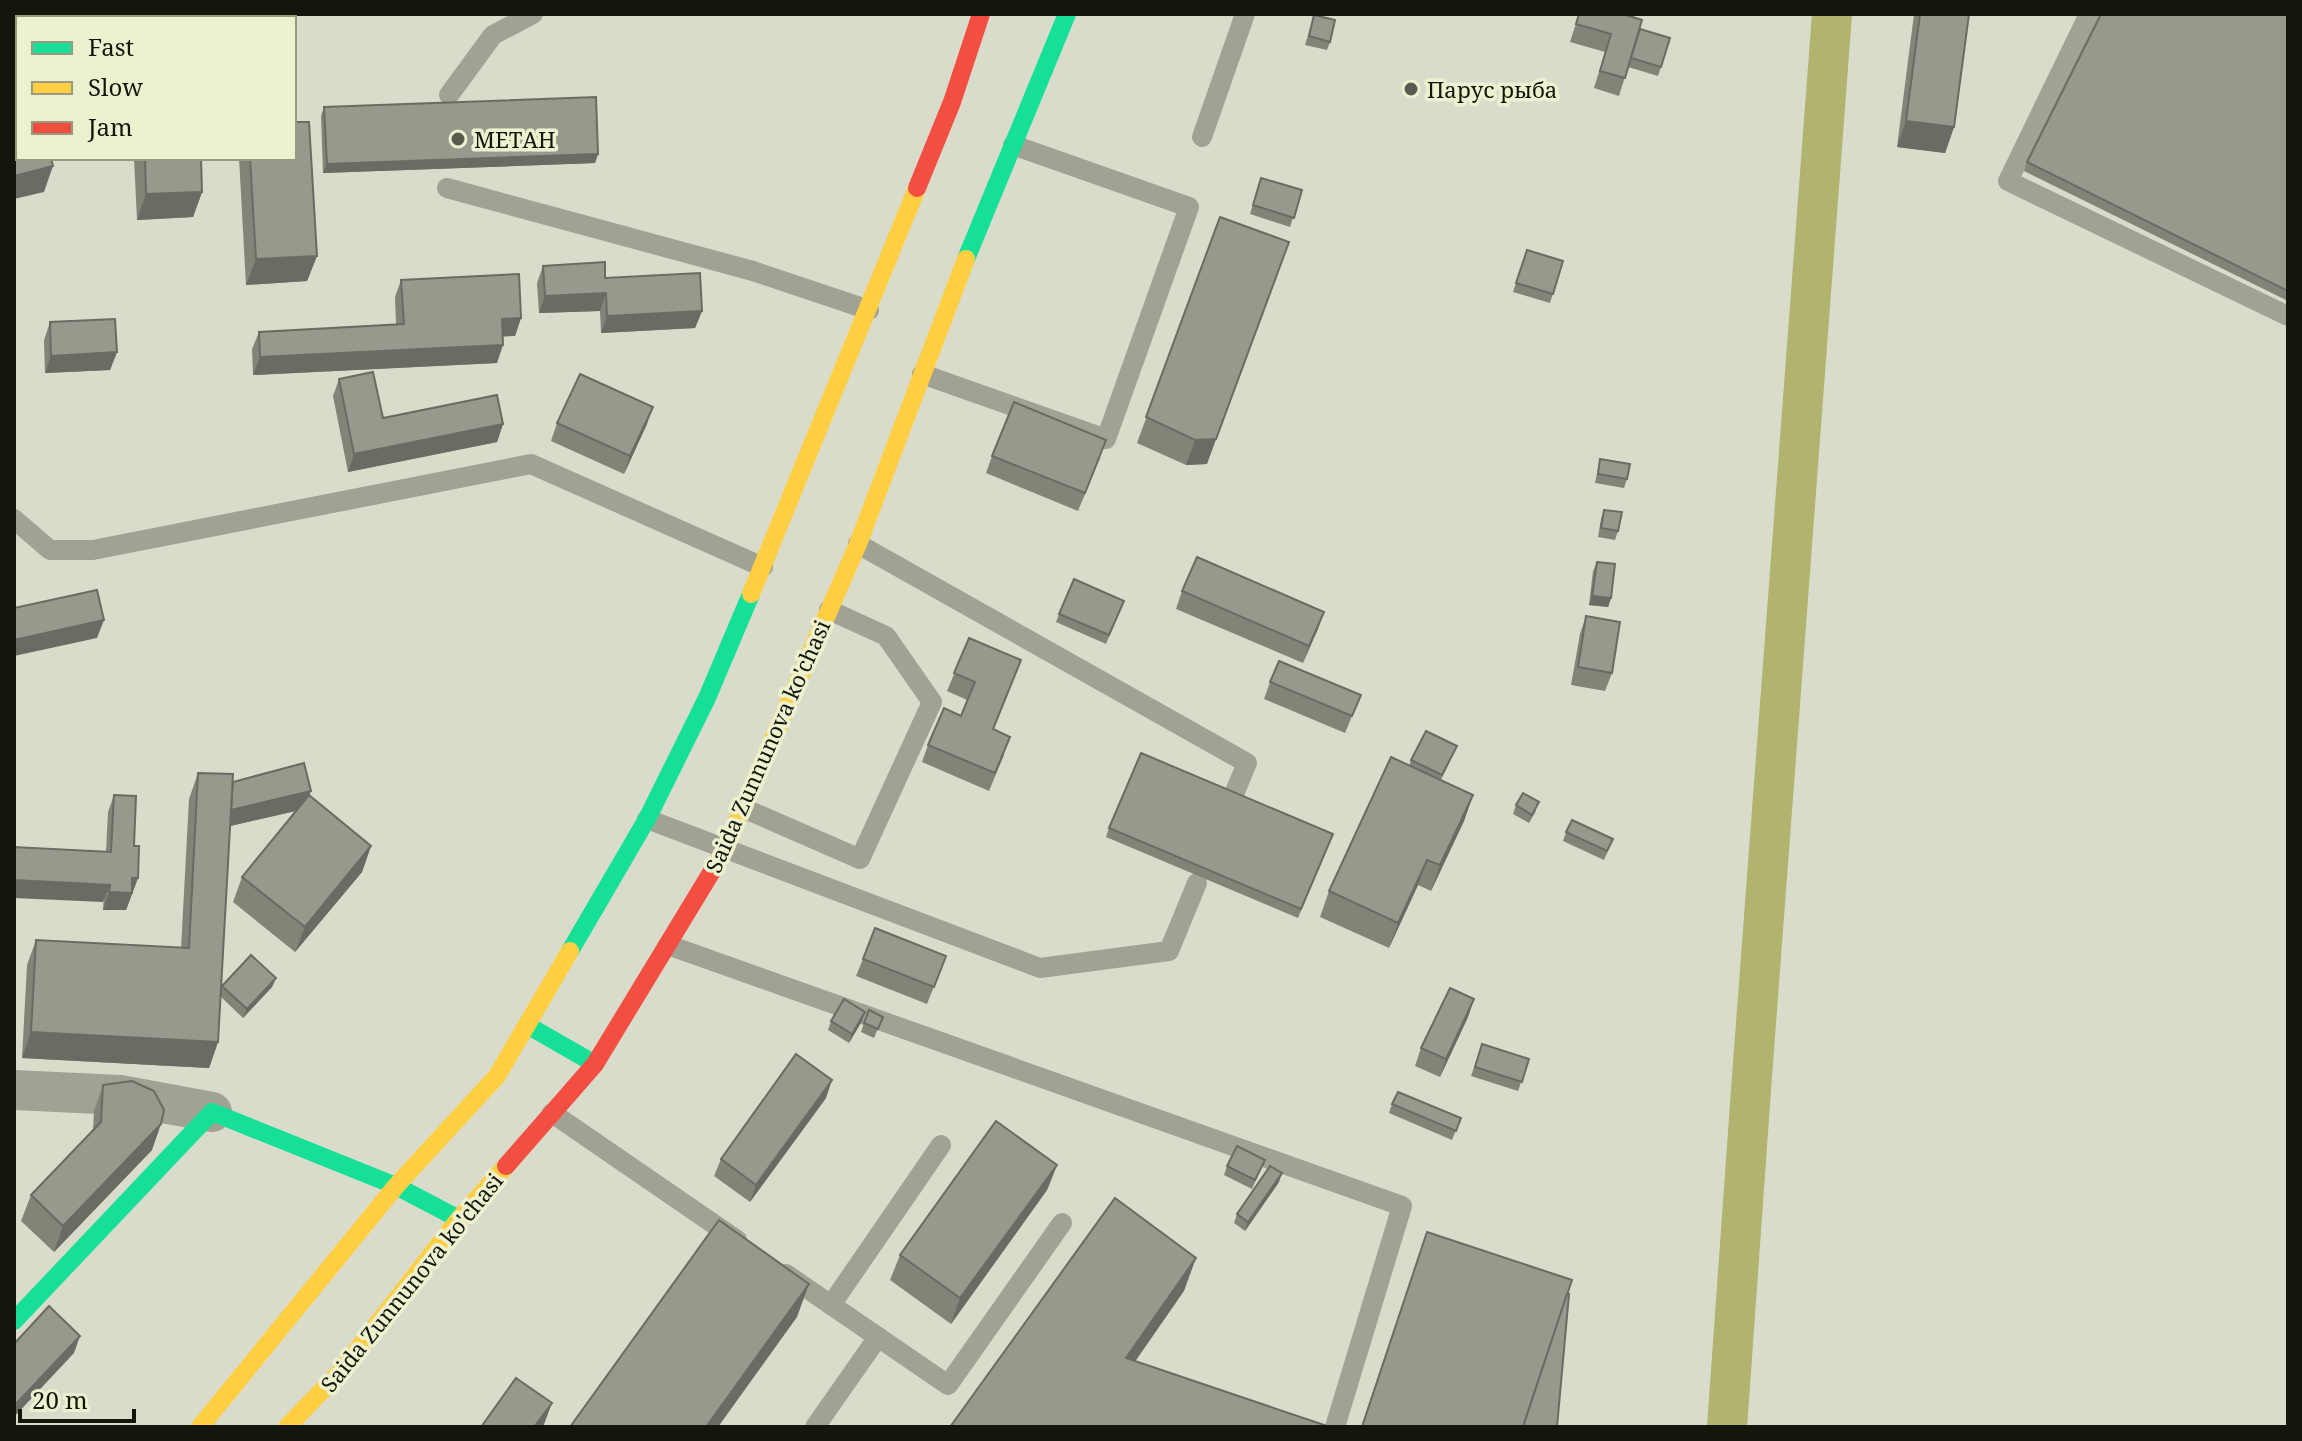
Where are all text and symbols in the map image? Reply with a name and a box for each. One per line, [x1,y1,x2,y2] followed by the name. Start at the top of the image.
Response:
[16,16,296,160] legend
[88,30,134,63] text: Fast
[88,70,143,103] text: Slow
[1427,74,1557,104] place label: Парус рыба
[1402,80,1420,98] marker: Парус рыба
[87,110,133,143] text: Jam
[474,124,556,154] place label: МЕТАН
[449,130,467,148] marker: МЕТАН
[698,615,836,877] street label: Saida Zunnunova ko'chasi
[313,1166,509,1398] street label: Saida Zunnunova ko'chasi
[20,1373,134,1423] scale bar
[32,1383,88,1416] text: 20 m

